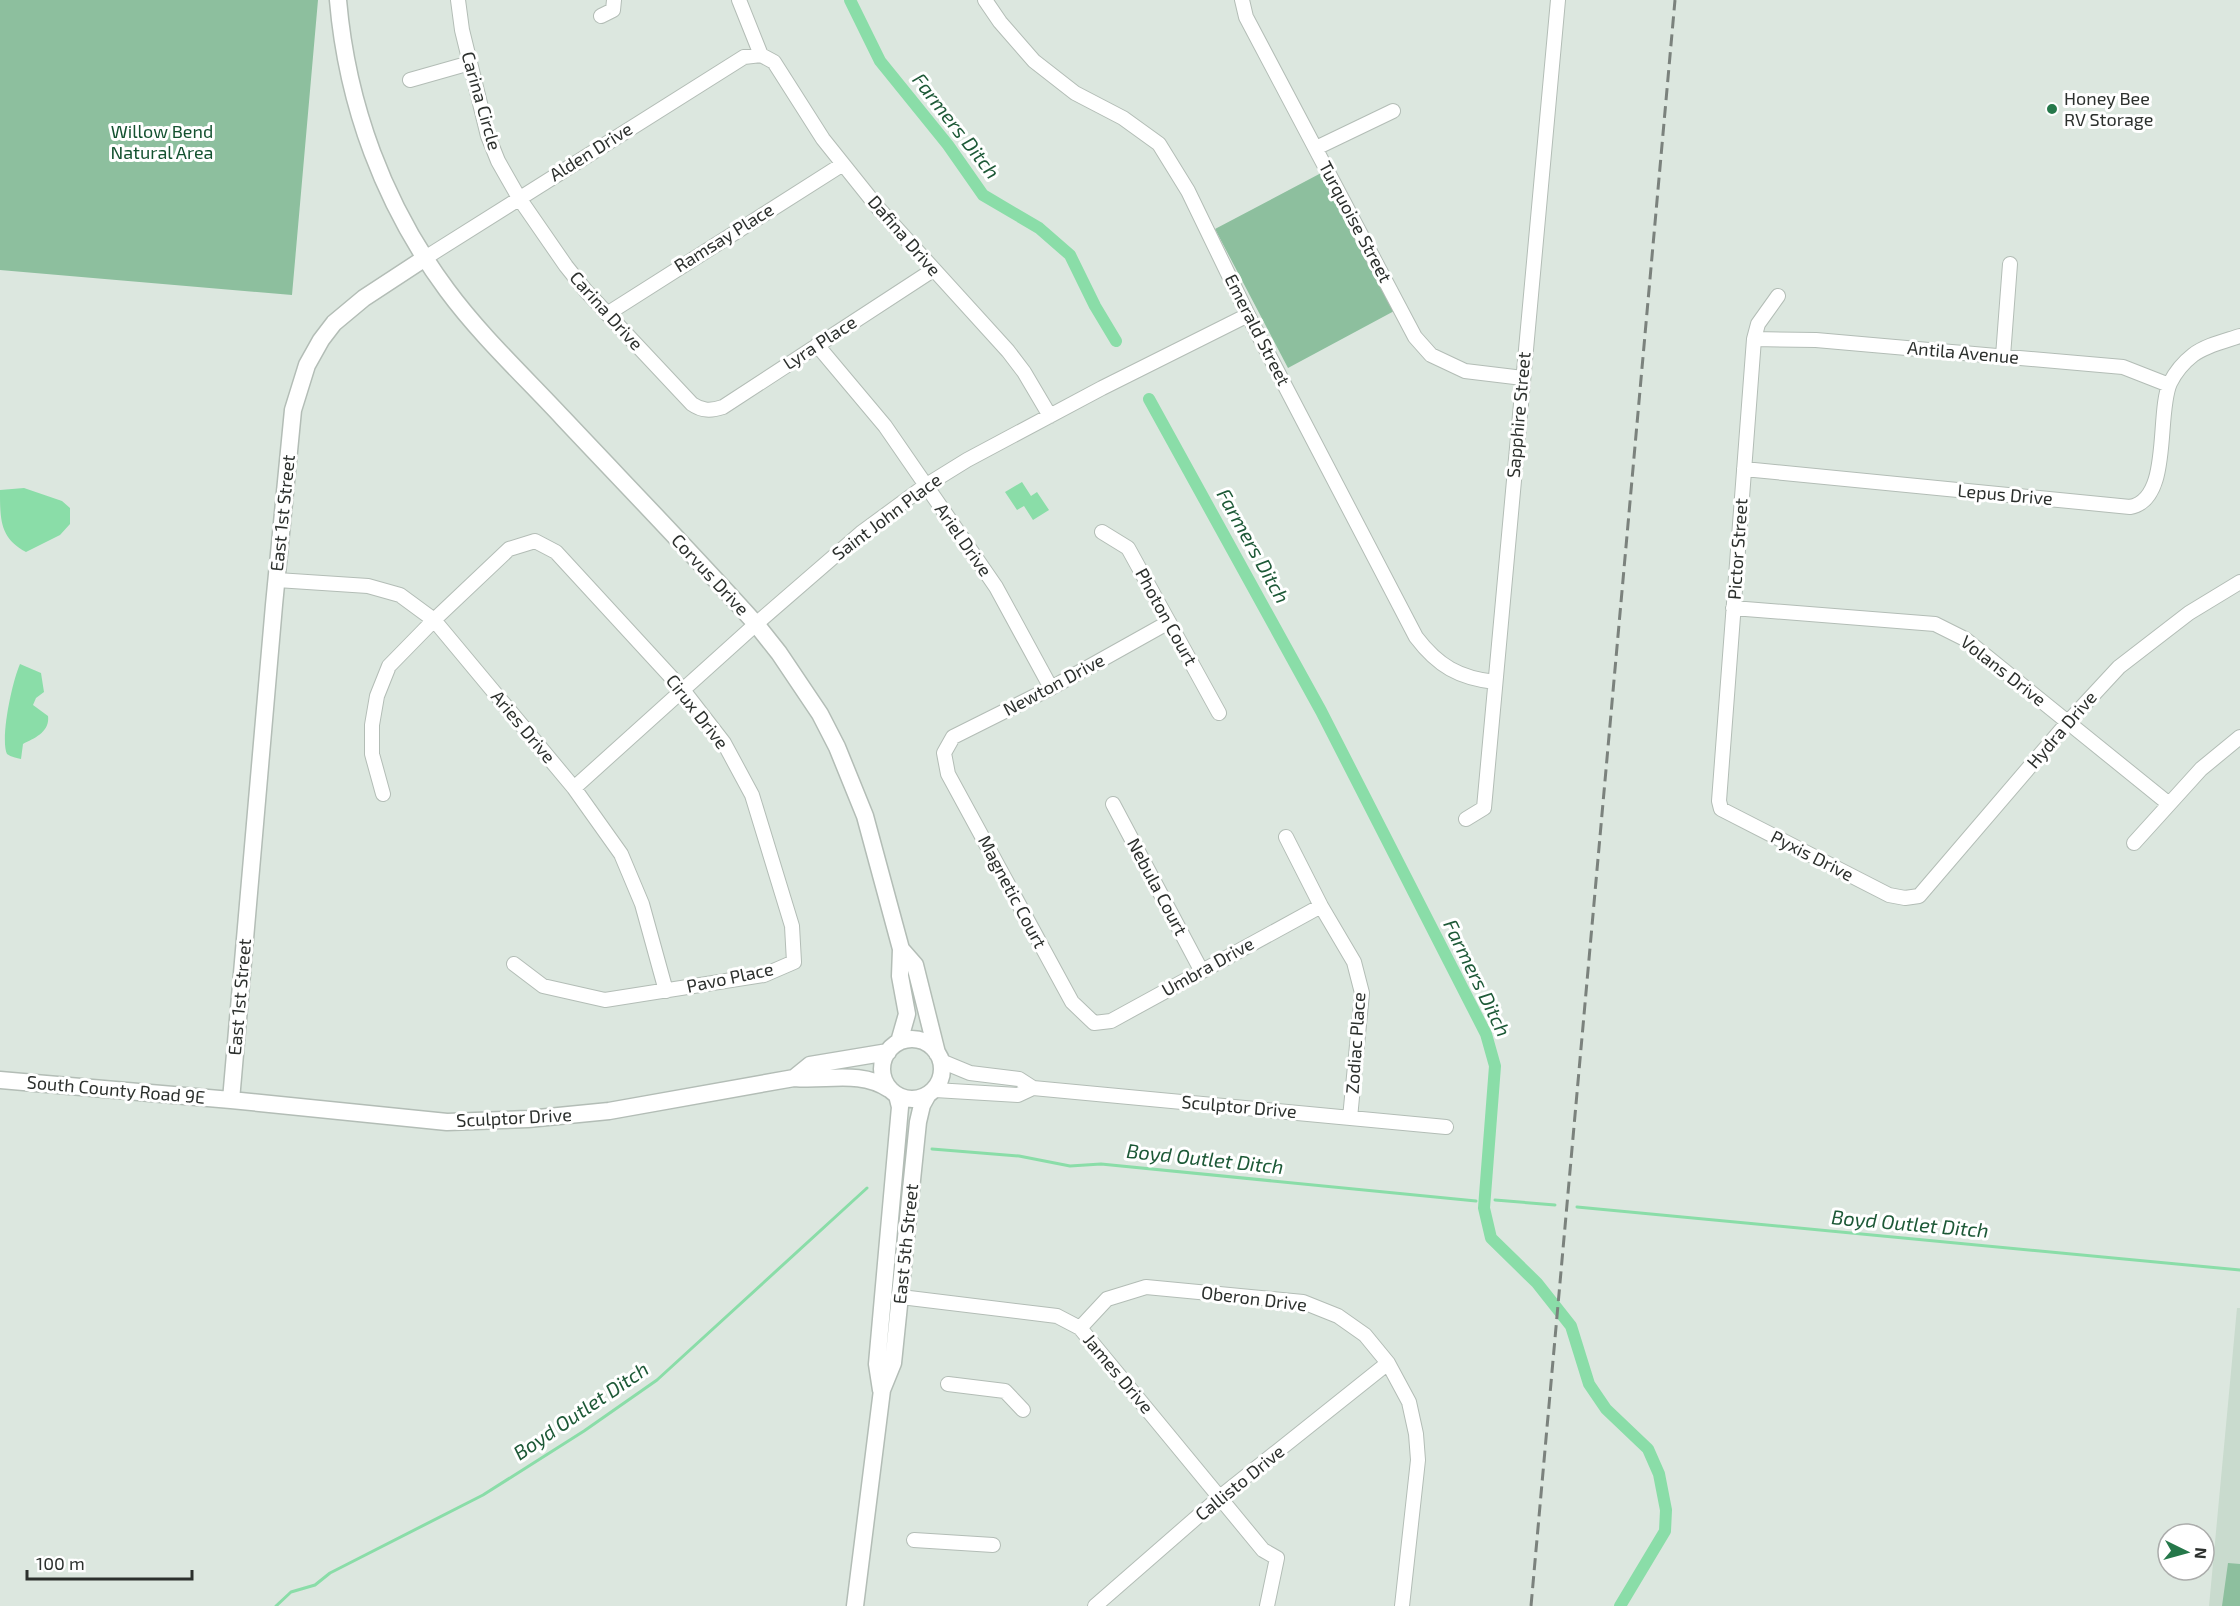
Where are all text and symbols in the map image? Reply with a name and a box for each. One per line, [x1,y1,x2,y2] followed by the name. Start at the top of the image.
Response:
[457,49,507,153] street label: Carina Circle
[908,68,1005,183] water label: Farmers Ditch
[2064,87,2153,130] place label: Honey Bee RV Storage
[2045,102,2059,116] marker: Honey Bee RV Storage
[545,117,636,185] street label: Alden Drive
[111,120,214,163] park label: Willow Bend Natural Area
[1315,157,1397,286] street label: Turquoise Street
[864,190,946,280] street label: Dafina Drive
[670,198,777,276] street label: Ramsay Place
[565,266,648,354] street label: Carina Drive
[1220,270,1296,389] street label: Emerald Street
[779,310,860,374] street label: Lyra Place
[1906,336,2020,368] street label: Antila Avenue
[1502,351,1534,479] street label: Sapphire Street
[265,453,299,572] street label: East 1st Street
[828,468,945,564] street label: Saint John Place
[1957,479,2054,509] street label: Lepus Drive
[1212,484,1295,607] water label: Farmers Ditch
[1722,497,1752,600] street label: Pictor Street
[931,499,997,580] street label: Ariel Drive
[667,529,754,620] street label: Corvus Drive
[1131,564,1203,669] street label: Photon Court
[1957,630,2051,710] street label: Volans Drive
[999,648,1108,720] street label: Newton Drive
[662,670,734,753] street label: Cirux Drive
[487,685,561,767] street label: Aries Drive
[2022,686,2101,773] street label: Hydra Drive
[1767,825,1858,885] street label: Pyxis Drive
[974,831,1052,952] street label: Magnetic Court
[1123,834,1193,939] street label: Nebula Court
[1439,915,1517,1040] water label: Farmers Ditch
[1158,932,1257,1000] street label: Umbra Drive
[223,937,255,1056] street label: East 1st Street
[684,957,775,997] street label: Pavo Place
[1340,991,1370,1095] street label: Zodiac Place
[26,1070,206,1108] street label: South County Road 9E
[1181,1090,1298,1122] street label: Sculptor Drive
[456,1103,572,1131] street label: Sculptor Drive
[1125,1138,1285,1179] water label: Boyd Outlet Ditch
[888,1182,922,1305] street label: East 5th Street
[1830,1204,1990,1243] water label: Boyd Outlet Ditch
[1200,1281,1308,1315] street label: Oberon Drive
[1079,1329,1158,1418] street label: James Drive
[508,1356,653,1465] water label: Boyd Outlet Ditch
[1190,1440,1288,1525] street label: Callisto Drive
[2156,1522,2216,1582] north arrow
[27,1543,192,1581] scale bar
[2191,1547,2211,1560] text: N
[36,1552,85,1574] text: 100 m

